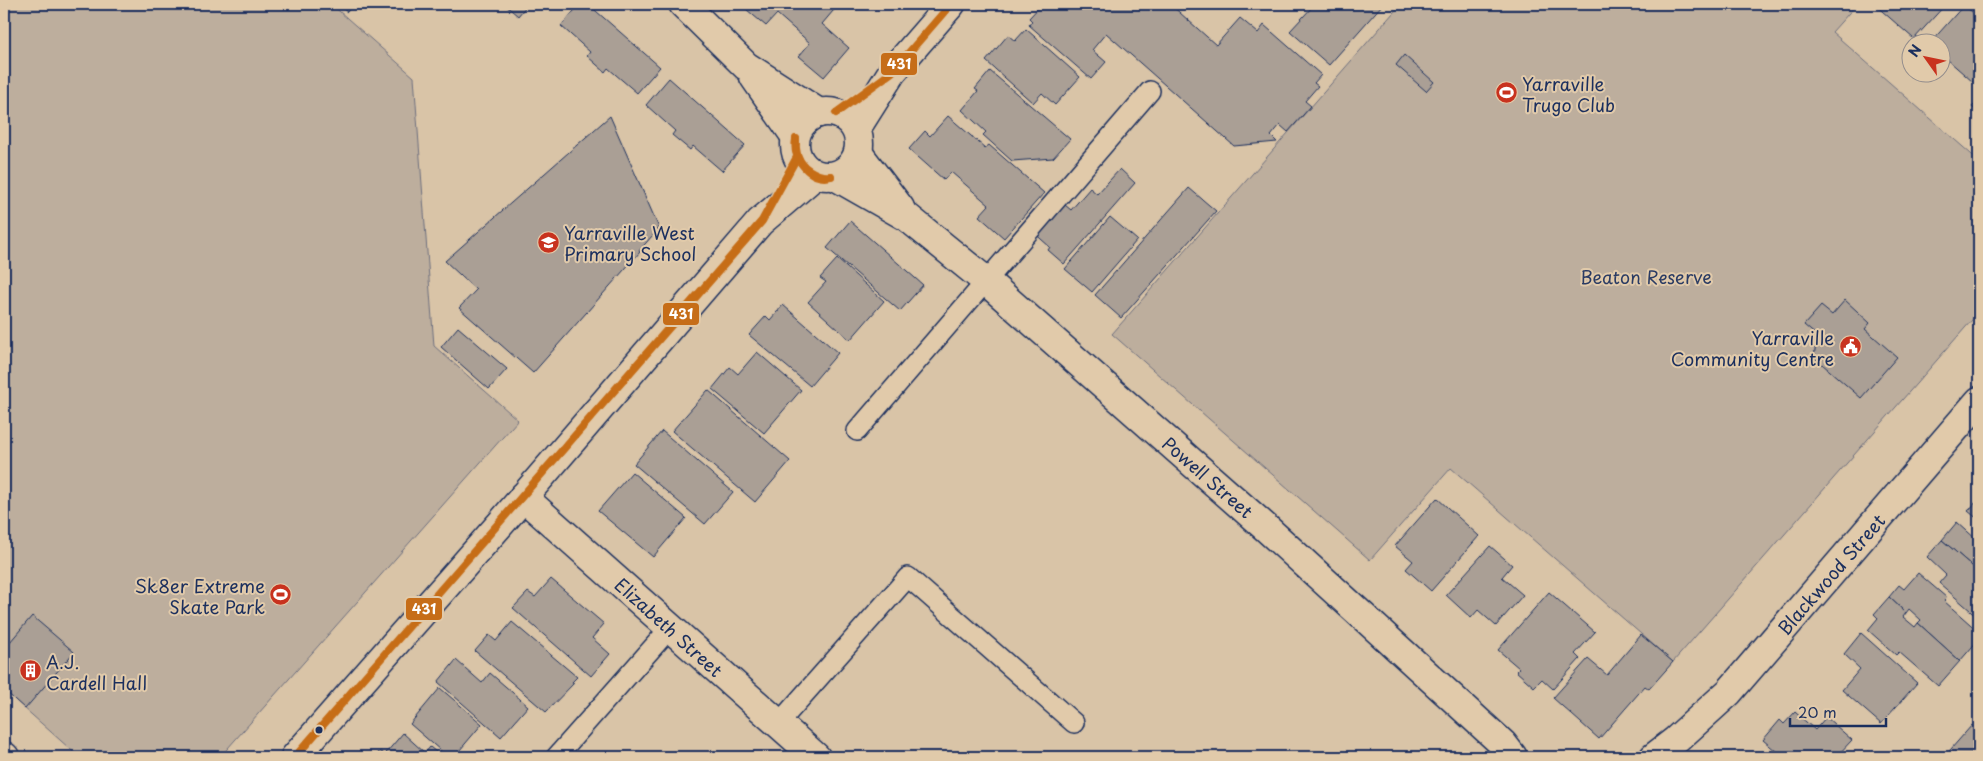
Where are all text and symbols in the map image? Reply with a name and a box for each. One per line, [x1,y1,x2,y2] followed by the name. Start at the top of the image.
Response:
[1900,32,1950,82] north arrow
[1903,40,1927,61] text: N
[880,52,918,76] line badge: 431
[887,53,911,74] text: 431
[1522,70,1615,118] place label: Yarraville Trugo Club
[1494,81,1518,105] sports icon: Yarraville Trugo Club
[564,219,696,267] place label: Yarraville West Primary School
[536,230,560,254] school or university icon: Yarraville West Primary School
[1580,263,1712,290] park label: Beaton Reserve
[662,302,700,326] line badge: 431
[669,303,693,324] text: 431
[1671,324,1834,372] place label: Yarraville Community Centre
[1838,335,1862,359] public building icon: Yarraville Community Centre
[1157,430,1259,524] street label: Powell Street
[1771,508,1891,640] street label: Blackwood Street
[609,571,729,683] street label: Elizabeth Street
[135,572,265,620] place label: Sk8er Extreme Skate Park
[269,583,293,607] sports icon: Sk8er Extreme Skate Park
[405,597,443,621] line badge: 431
[412,598,436,619] text: 431
[46,648,147,696] place label: A.J. Cardell Hall
[18,659,42,683] building icon: A.J. Cardell Hall
[1790,696,1887,728] scale bar
[1798,700,1837,723] text: 20 m
[314,725,324,735] unlabelled marker

